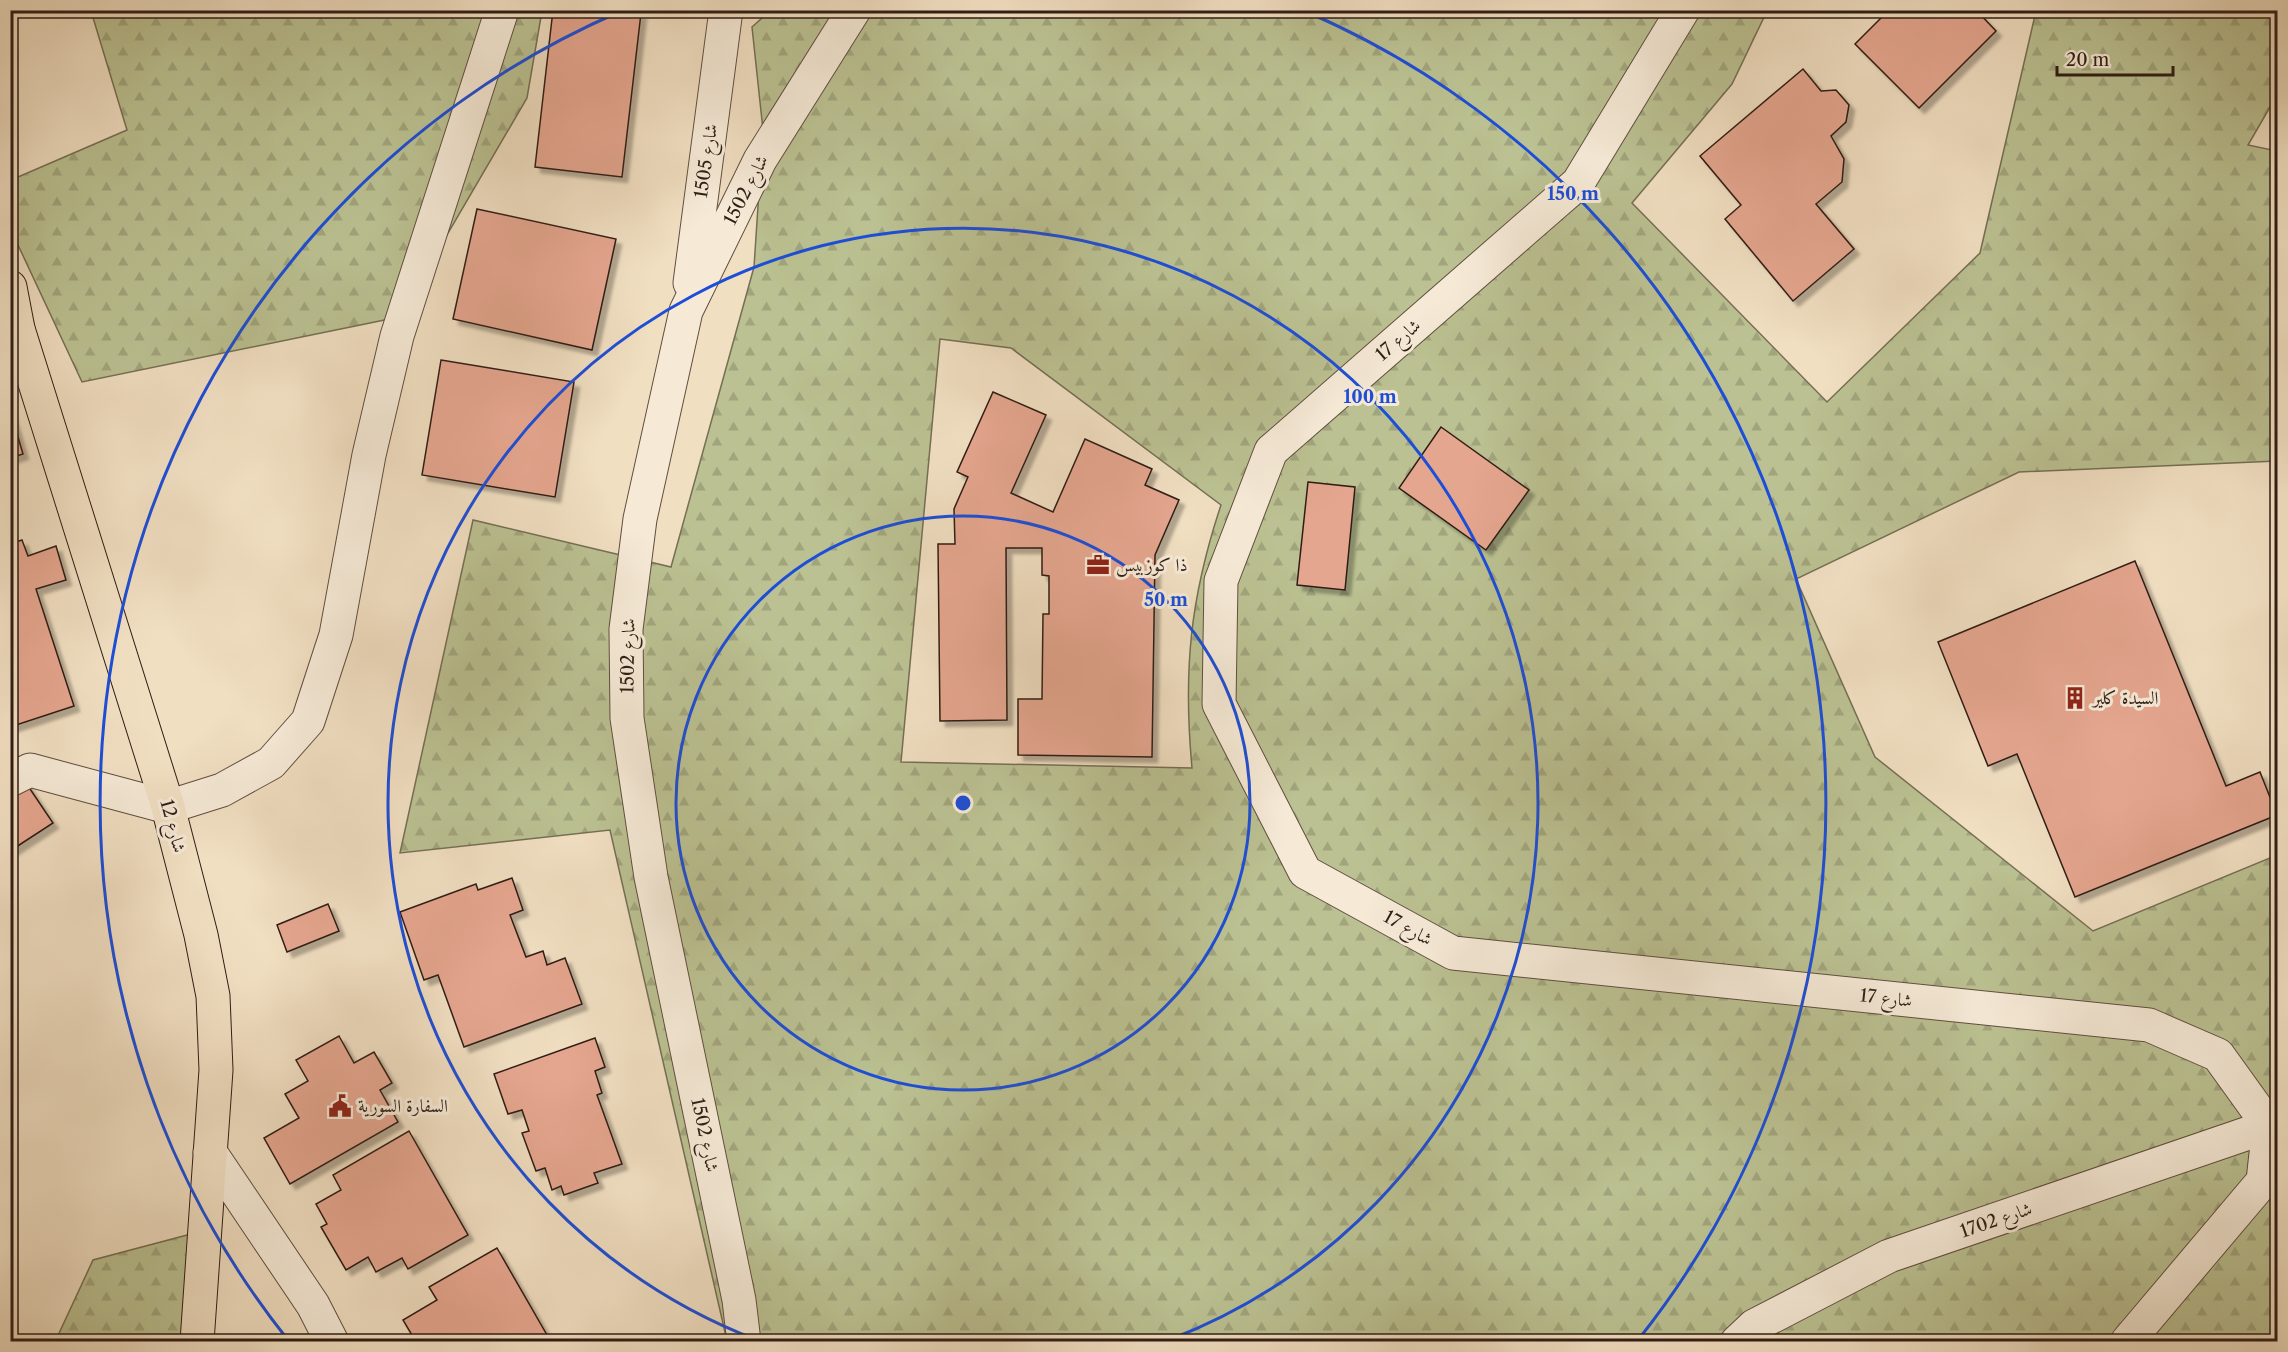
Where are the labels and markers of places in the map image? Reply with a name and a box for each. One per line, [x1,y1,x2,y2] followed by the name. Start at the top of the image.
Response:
[1085,552,1111,578] office icon: ذا كوزبيس
[1116,554,1188,577] place label: ذا كوزبيس
[2062,685,2088,711] building icon: السيدة كلير
[2091,687,2159,709] place label: السيدة كلير
[953,793,973,813] centre of rings
[327,1093,353,1119] public building icon: السفارة السورية
[358,1095,448,1117] place label: السفارة السورية

